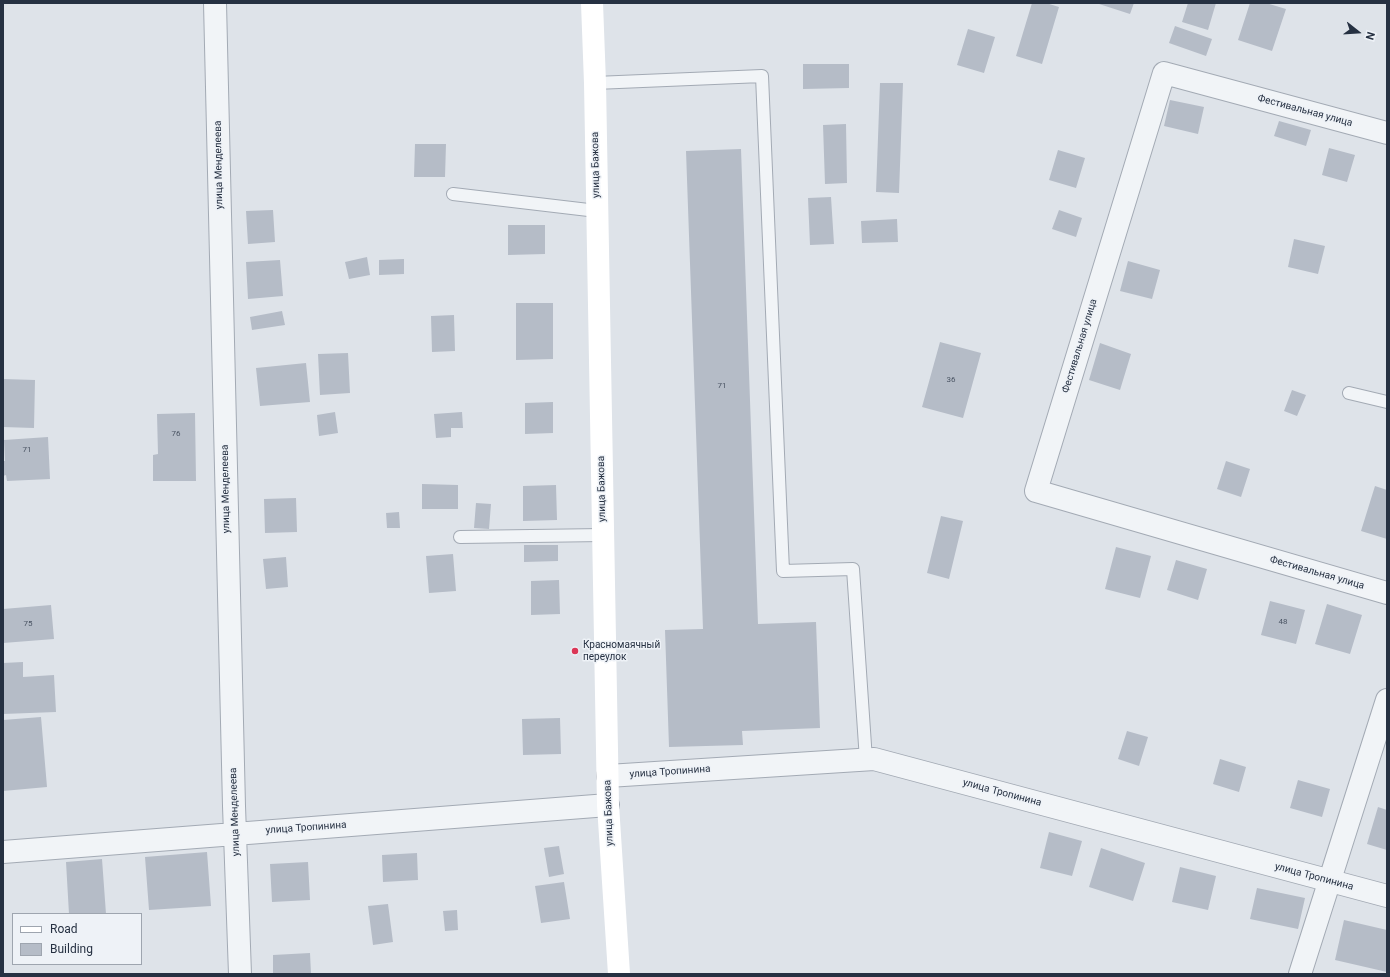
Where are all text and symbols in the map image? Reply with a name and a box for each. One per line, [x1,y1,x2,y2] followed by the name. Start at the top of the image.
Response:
[1338,12,1378,52] north arrow
[1363,30,1377,41] text: N
[1256,93,1354,129] street label: Фестивальная улица
[212,121,226,209] street label: улица Менделеева
[589,132,603,198] street label: улица Бажова
[1060,297,1100,395] street label: Фестивальная улица
[947,375,955,385] house number: 36
[718,381,726,391] house number: 71
[172,429,180,439] house number: 76
[23,445,31,455] house number: 71
[219,445,233,533] street label: улица Менделеева
[595,456,609,522] street label: улица Бажова
[1268,554,1366,592] street label: Фестивальная улица
[1279,617,1287,627] house number: 48
[24,619,32,629] house number: 75
[583,639,660,662] place label: Красномаячный переулок
[570,646,580,656] marker: Красномаячный переулок
[629,763,711,781] street label: улица Тропинина
[227,768,243,856] street label: улица Менделеева
[961,777,1043,809] street label: улица Тропинина
[602,780,616,846] street label: улица Бажова
[265,819,347,837] street label: улица Тропинина
[1273,861,1355,893] street label: улица Тропинина
[12,913,142,965] legend
[50,922,78,936] text: Road
[50,942,93,956] text: Building

